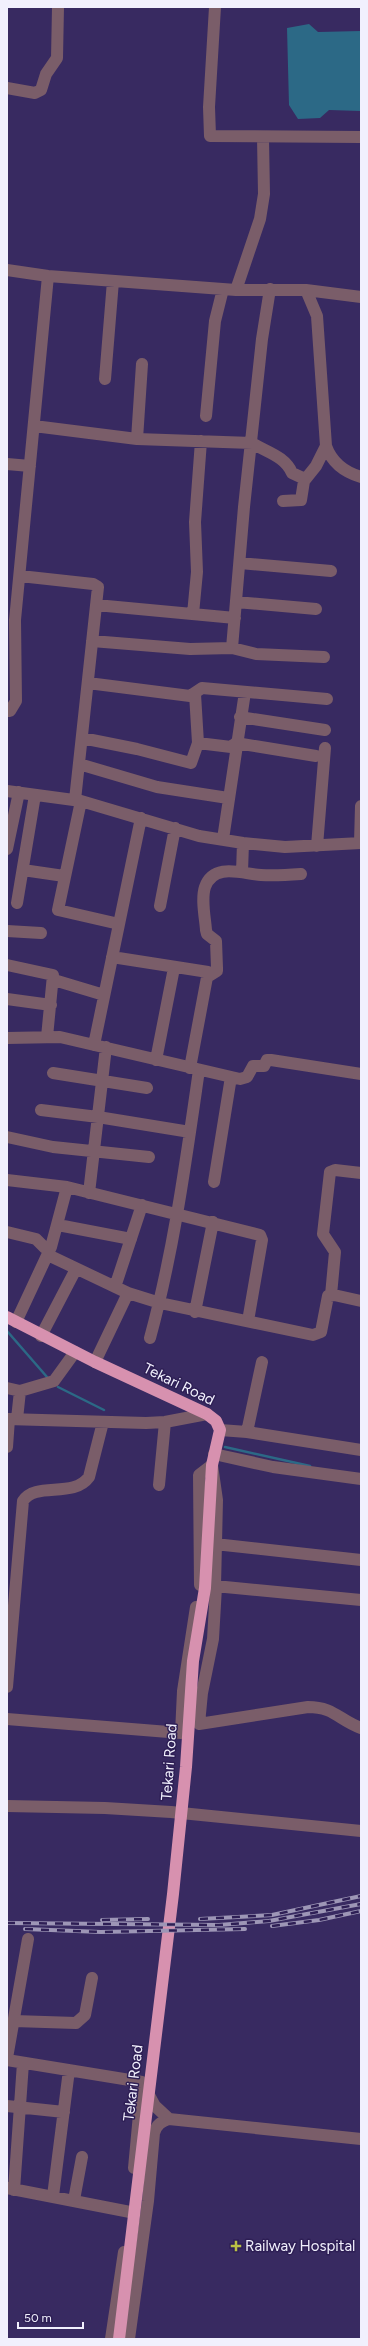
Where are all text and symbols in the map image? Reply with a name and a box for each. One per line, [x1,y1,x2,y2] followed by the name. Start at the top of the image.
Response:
[140,1359,218,1409] street label: Tekari Road
[157,1723,181,1801] street label: Tekari Road
[119,2044,147,2122] street label: Tekari Road
[245,2237,355,2255] place label: Railway Hospital
[230,2240,242,2252] marker: Railway Hospital
[18,2304,83,2330] scale bar
[24,2311,52,2325] text: 50 m

